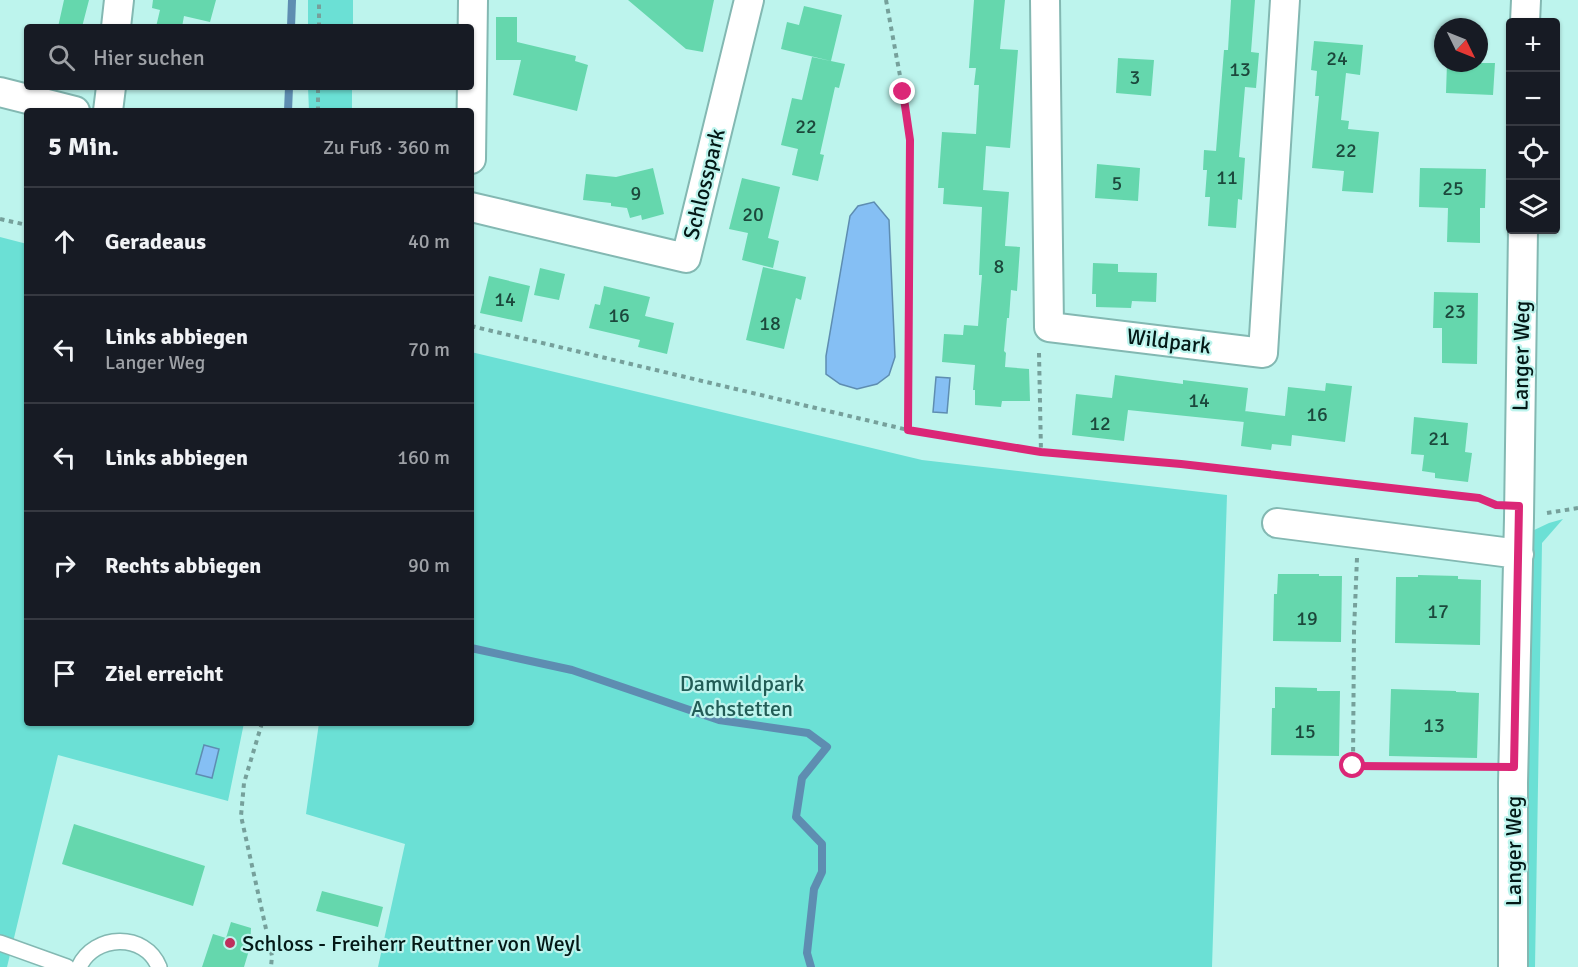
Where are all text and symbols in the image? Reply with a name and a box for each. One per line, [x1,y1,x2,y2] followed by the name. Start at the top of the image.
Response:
[1434,18,1488,72] north arrow
[1506,18,1560,234] map controls
[1506,18,1560,72] button: +
[24,24,474,90] search box
[45,41,78,74] icon: search
[93,44,205,71] text: Hier suchen
[1326,46,1348,71] house number: 24
[1229,57,1251,82] house number: 13
[1130,65,1140,90] house number: 3
[1506,72,1560,126] button: −
[889,78,915,104] route end
[795,114,817,139] house number: 22
[677,126,731,242] street label: Schlosspark
[1506,126,1560,180] button: locate
[48,131,119,163] text: 5 Min.
[323,135,450,160] text: Zu Fuß · 360 m
[1335,138,1357,163] house number: 22
[1216,165,1238,190] house number: 11
[1112,171,1122,196] house number: 5
[1442,176,1464,201] house number: 25
[1506,180,1560,234] button: layers
[631,181,641,206] house number: 9
[742,202,764,227] house number: 20
[48,225,81,258] icon: ahead
[105,228,206,255] text: Geradeaus
[408,229,450,254] text: 40 m
[994,254,1004,279] house number: 8
[494,287,516,312] house number: 14
[1444,299,1466,324] house number: 23
[1507,301,1535,411] street label: Langer Weg
[608,303,630,328] house number: 16
[759,311,781,336] house number: 18
[1125,322,1213,360] street label: Wildpark
[105,323,248,350] text: Links abbiegen
[48,333,81,366] icon: left
[408,337,450,362] text: 70 m
[105,350,205,375] text: Langer Weg
[1188,388,1210,413] house number: 14
[1306,402,1328,427] house number: 16
[1089,411,1111,436] house number: 12
[1428,426,1450,451] house number: 21
[48,441,81,474] icon: left
[105,444,248,471] text: Links abbiegen
[397,445,450,470] text: 160 m
[48,549,81,582] icon: right
[105,552,261,579] text: Rechts abbiegen
[408,553,450,578] text: 90 m
[1427,599,1449,624] house number: 17
[1296,606,1318,631] house number: 19
[48,657,81,690] icon: arrive
[105,660,223,687] text: Ziel erreicht
[680,670,804,722] park label: Damwildpark Achstetten
[1423,713,1445,738] house number: 13
[1294,719,1316,744] house number: 15
[1339,752,1365,778] route start
[1500,796,1527,906] street label: Langer Weg
[242,930,581,957] place label: Schloss - Freiherr Reuttner von Weyl
[223,936,237,950] marker: Schloss - Freiherr Reuttner von Weyl

